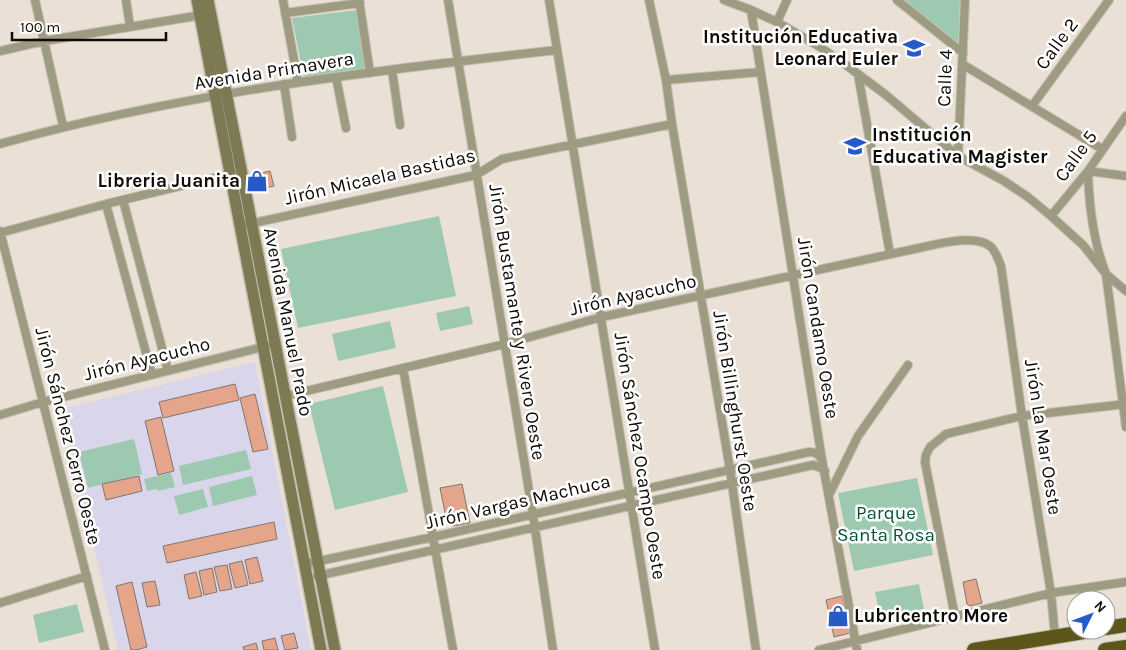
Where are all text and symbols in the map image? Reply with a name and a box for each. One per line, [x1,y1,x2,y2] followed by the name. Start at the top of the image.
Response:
[12,10,166,42] scale bar
[1031,14,1083,74] street label: Calle 2
[20,18,60,36] text: 100 m
[703,26,899,70] place label: Institución Educativa Leonard Euler
[901,35,927,61] school or university icon: Institución Educativa Leonard Euler
[193,48,355,94] street label: Avenida Primavera
[933,48,957,107] street label: Calle 4
[872,124,1048,168] place label: Institución Educativa Magister
[1050,126,1102,186] street label: Calle 5
[842,133,868,159] school or university icon: Institución Educativa Magister
[282,144,478,210] street label: Jirón Micaela Bastidas
[244,168,270,194] shop icon: Libreria Juanita
[97,170,240,192] place label: Libreria Juanita
[484,182,550,462] street label: Jirón Bustamante y Rivero Oeste
[259,226,317,418] street label: Avenida Manuel Prado
[793,236,843,420] street label: Jirón Candamo Oeste
[568,270,698,320] street label: Jirón Ayacucho
[708,309,762,513] street label: Jirón Billinghurst Oeste
[30,325,106,547] street label: Jirón Sánchez Cerro Oeste
[610,331,670,581] street label: Jirón Sánchez Ocampo Oeste
[82,333,212,385] street label: Jirón Ayacucho
[1020,358,1066,516] street label: Jirón La Mar Oeste
[423,470,613,534] street label: Jirón Vargas Machuca
[837,502,935,546] park label: Parque Santa Rosa
[1066,590,1116,640] north arrow
[1091,597,1110,616] text: N
[825,603,851,629] shop icon: Lubricentro More
[854,605,1008,627] place label: Lubricentro More

